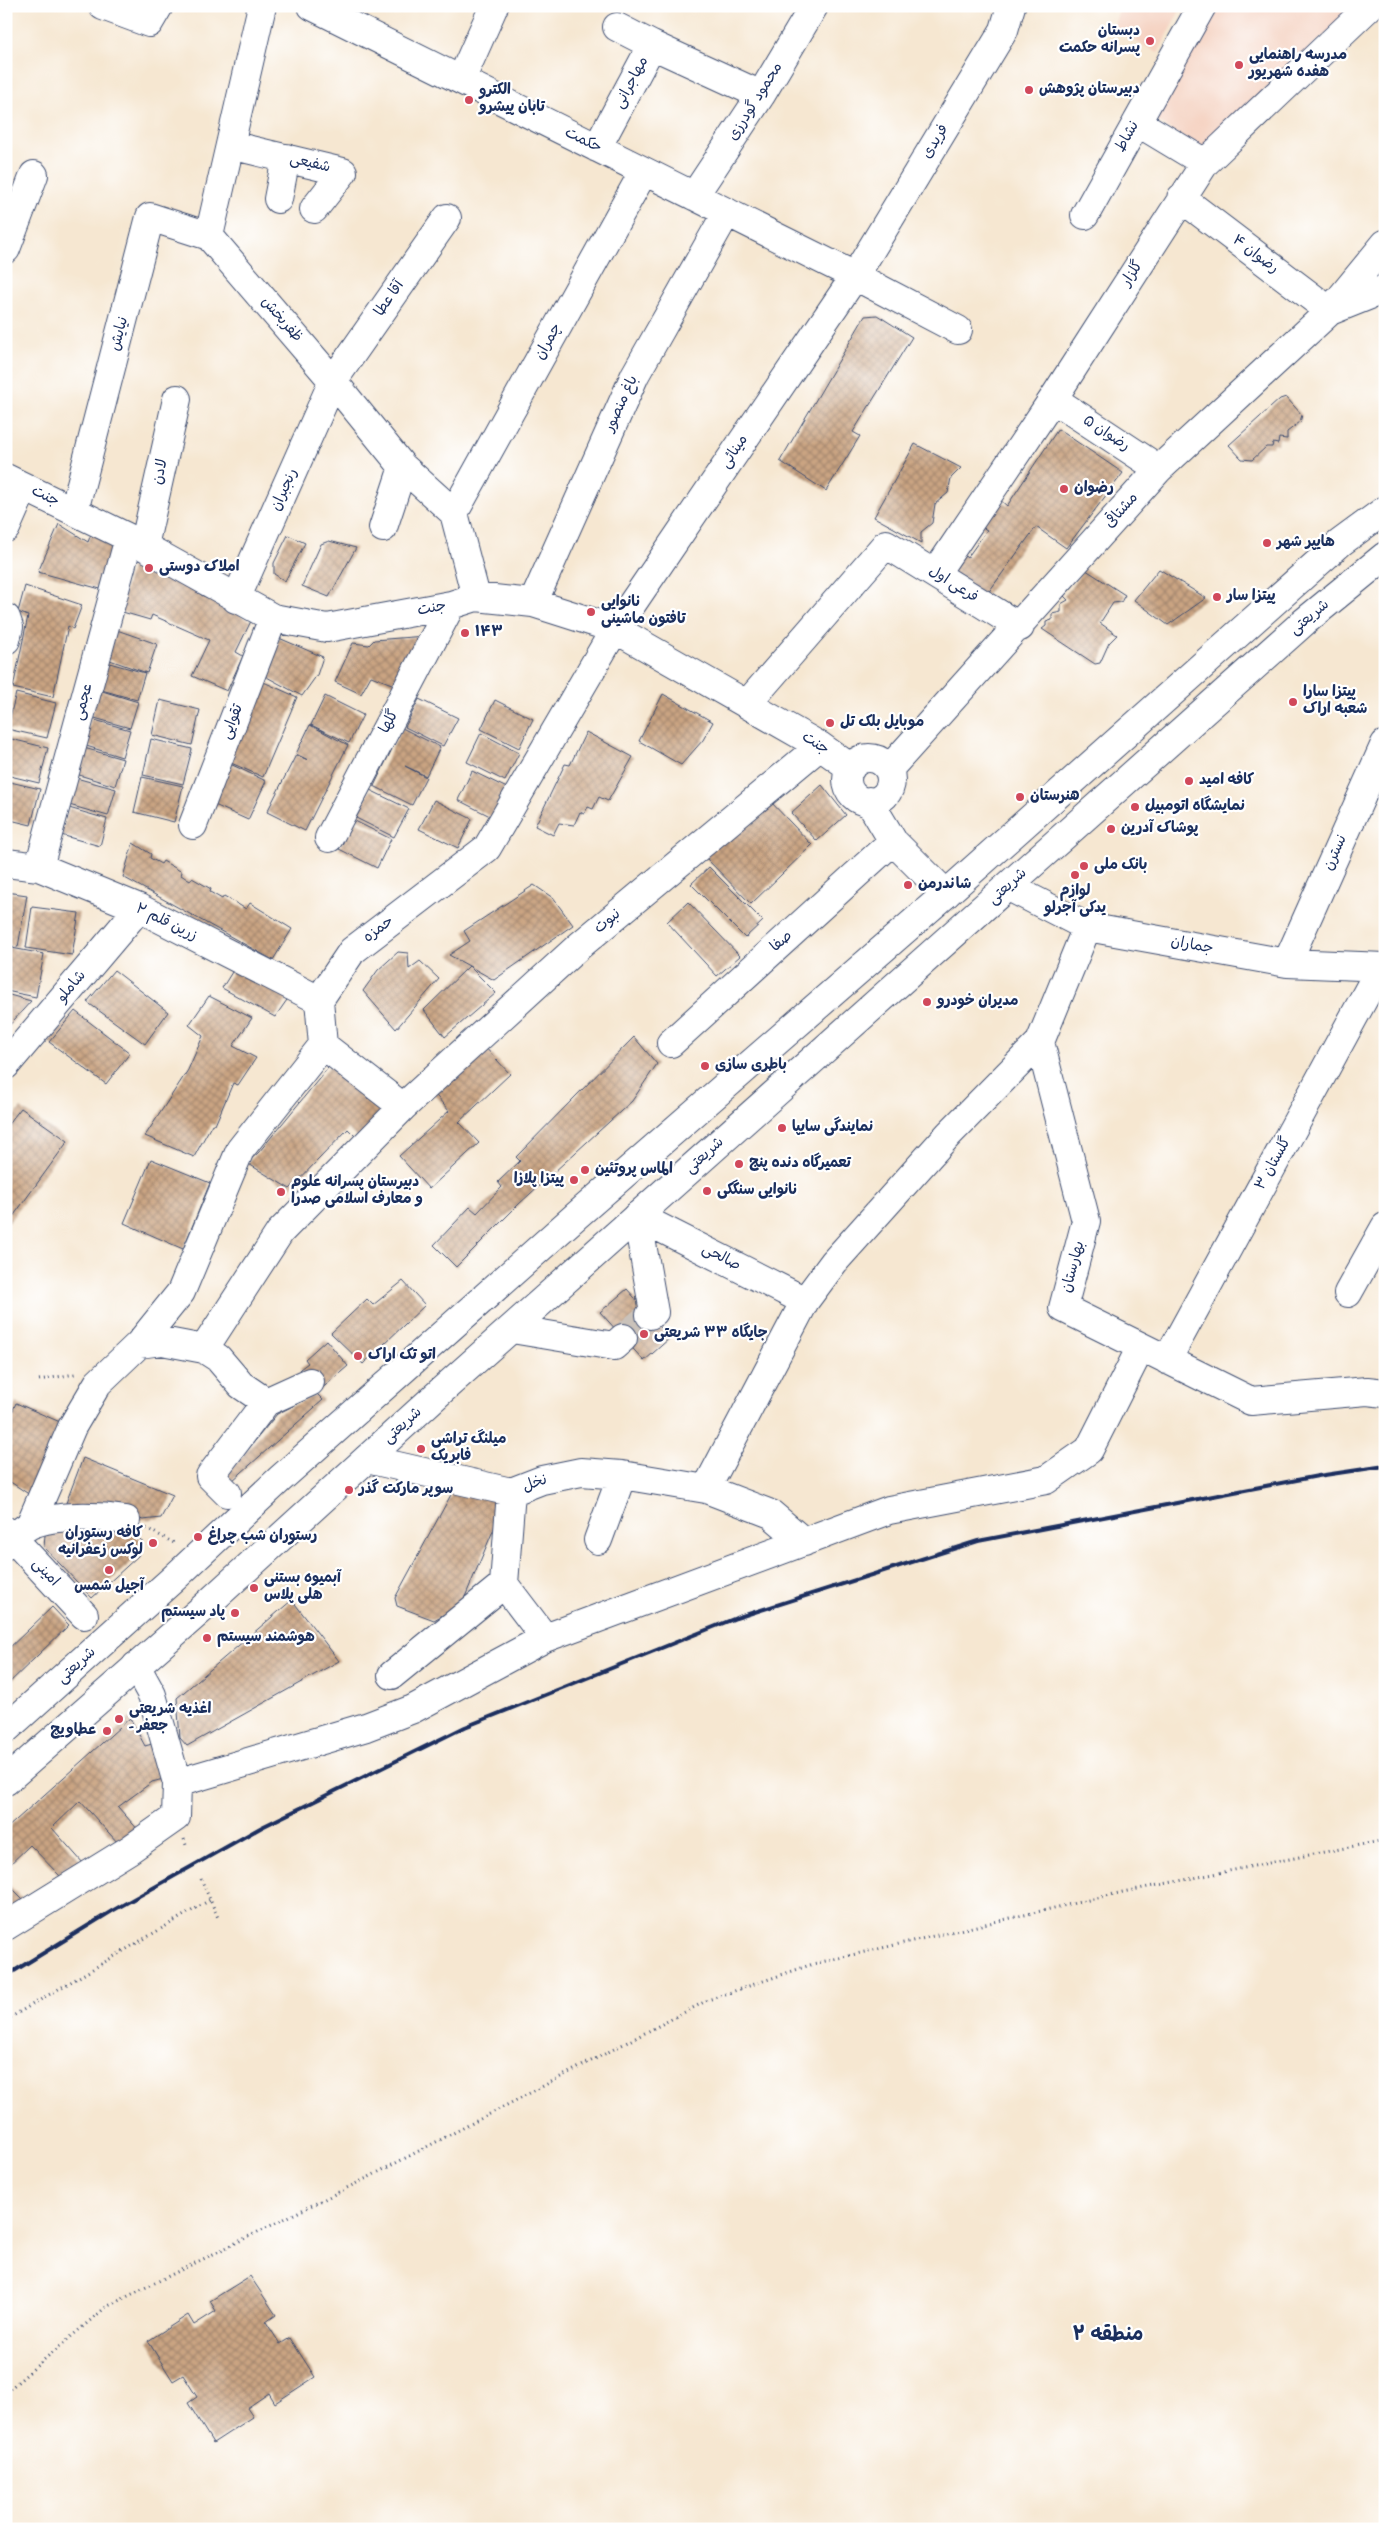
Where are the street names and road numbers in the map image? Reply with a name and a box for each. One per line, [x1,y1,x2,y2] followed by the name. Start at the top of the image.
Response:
[611,54,653,112] street label: مهاجرانی
[723,58,787,144] street label: محمود گودرزی
[1112,118,1144,156] street label: نشاط
[919,122,953,162] street label: فریدی
[561,124,605,158] street label: حکمت
[288,151,332,177] street label: شفیعی
[1228,232,1282,278] street label: رضوان ۴
[1116,257,1148,291] street label: گلزار
[370,276,409,320] street label: آقا عطا
[256,294,306,346] street label: ظفربخش
[107,315,133,353] street label: نیایش
[532,321,566,363] street label: چمران
[600,373,643,436] street label: باغ منصور
[1079,412,1133,456] street label: رضوان ۵
[717,432,753,472] street label: مینائی
[150,457,172,487] street label: لادن
[268,466,302,514] street label: رنجبران
[28,483,62,511] street label: جنت
[1098,487,1143,532] street label: مشتاقی
[925,563,981,607] street label: فرعی اول
[1287,596,1333,640] street label: شریعتی
[416,597,448,621] street label: جنت
[70,681,98,723] street label: عجمی
[218,701,248,742] street label: تقوایی
[375,706,404,737] street label: گلها
[798,729,832,759] street label: جنت
[1320,832,1352,874] street label: نسترن
[985,865,1031,909] street label: شریعتی
[132,900,200,947] street label: زرین قلم ۲
[591,906,625,938] street label: نبوت
[360,913,398,947] street label: حمزه
[767,927,797,957] street label: صفا
[1169,933,1215,959] street label: جماران
[53,967,90,1007] street label: شاملو
[1250,1133,1296,1194] street label: گلستان ۳
[682,1134,728,1178] street label: شریعتی
[1058,1239,1090,1295] street label: بهارستان
[698,1241,744,1275] street label: صالحی
[380,1404,426,1448] street label: شریعتی
[520,1471,550,1497] street label: نخل
[28,1555,62,1591] street label: امینی
[54,1644,100,1688] street label: شریعتی

